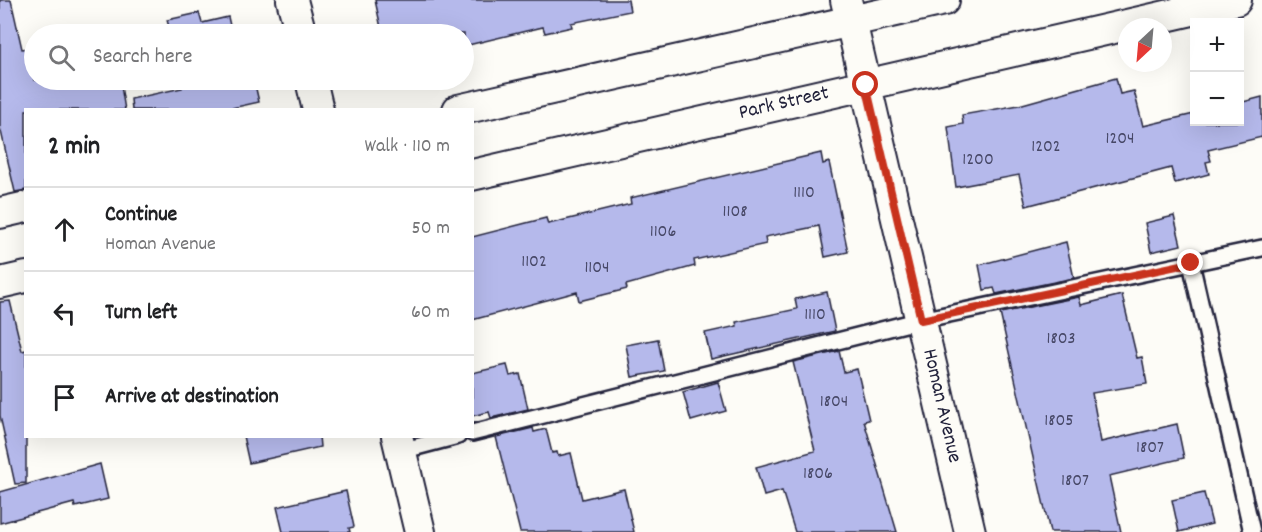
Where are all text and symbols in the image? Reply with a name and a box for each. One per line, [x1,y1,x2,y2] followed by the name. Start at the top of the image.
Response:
[1118,18,1172,72] north arrow
[1190,18,1244,126] map controls
[1190,18,1244,72] button: +
[24,24,474,90] search box
[45,41,78,74] icon: search
[93,42,192,73] text: Search here
[852,71,878,97] route start
[1190,72,1244,126] button: −
[736,79,832,129] street label: Park Street
[1105,127,1135,152] house number: 1204
[48,129,100,166] text: 2 min
[364,133,450,161] text: Walk · 110 m
[1031,135,1061,160] house number: 1202
[962,148,994,173] house number: 1200
[793,181,815,206] house number: 1110
[105,200,177,231] text: Continue
[723,200,747,225] house number: 1108
[48,213,81,246] icon: ahead
[412,215,450,243] text: 50 m
[650,220,676,245] house number: 1106
[105,231,216,259] text: Homan Avenue
[1177,249,1203,275] route end
[521,250,547,275] house number: 1102
[584,256,610,281] house number: 1104
[48,297,81,330] icon: left
[105,298,177,329] text: Turn left
[411,299,450,327] text: 60 m
[804,303,826,328] house number: 1110
[1047,327,1075,352] house number: 1803
[913,346,969,466] street label: Homan Avenue
[48,381,81,414] icon: arrive
[105,382,279,413] text: Arrive at destination
[820,390,848,415] house number: 1804
[1044,409,1074,434] house number: 1805
[1136,436,1164,461] house number: 1807
[803,462,833,487] house number: 1806
[1061,469,1089,494] house number: 1807

